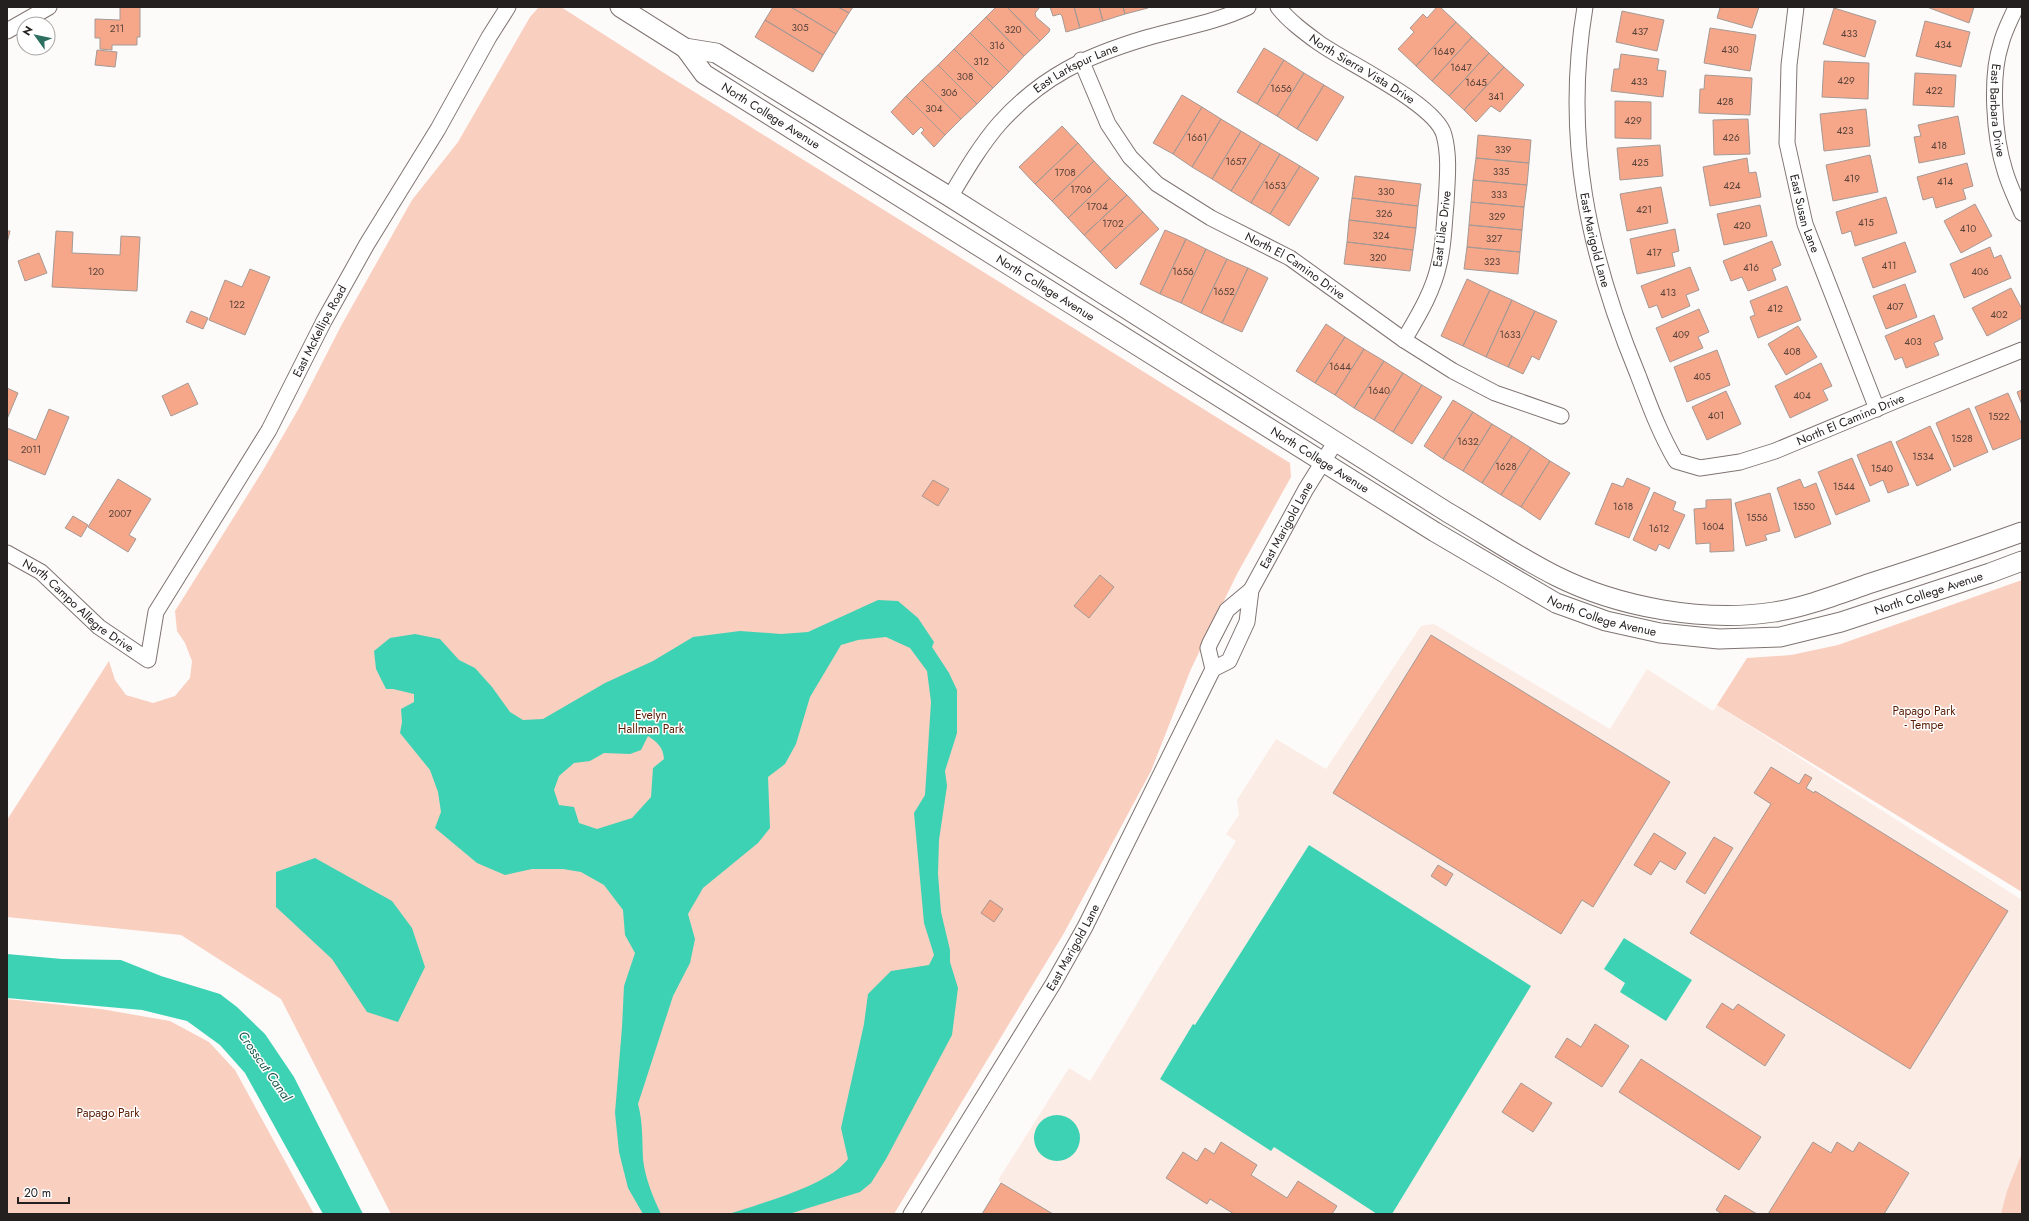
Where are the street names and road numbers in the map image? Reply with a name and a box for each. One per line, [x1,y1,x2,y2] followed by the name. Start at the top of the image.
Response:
[1305,30,1419,108] street label: North Sierra Vista Drive
[1029,39,1120,98] street label: East Larkspur Lane
[1985,63,2010,159] street label: East Barbara Drive
[718,78,824,154] street label: North College Avenue
[1785,172,1824,255] street label: East Susan Lane
[1428,190,1456,268] street label: East Lilac Drive
[1575,191,1615,290] street label: East Marigold Lane
[1242,228,1349,304] street label: North El Camino Drive
[993,250,1098,326] street label: North College Avenue
[288,282,351,380] street label: East McKellips Road
[1794,389,1907,450] street label: North El Camino Drive
[1267,422,1373,498] street label: North College Avenue
[1255,478,1318,572] street label: East Marigold Lane
[19,554,137,657] street label: North Campo Allegre Drive
[1872,567,1985,619] street label: North College Avenue
[1544,591,1658,641] street label: North College Avenue
[1042,901,1104,994] street label: East Marigold Lane

